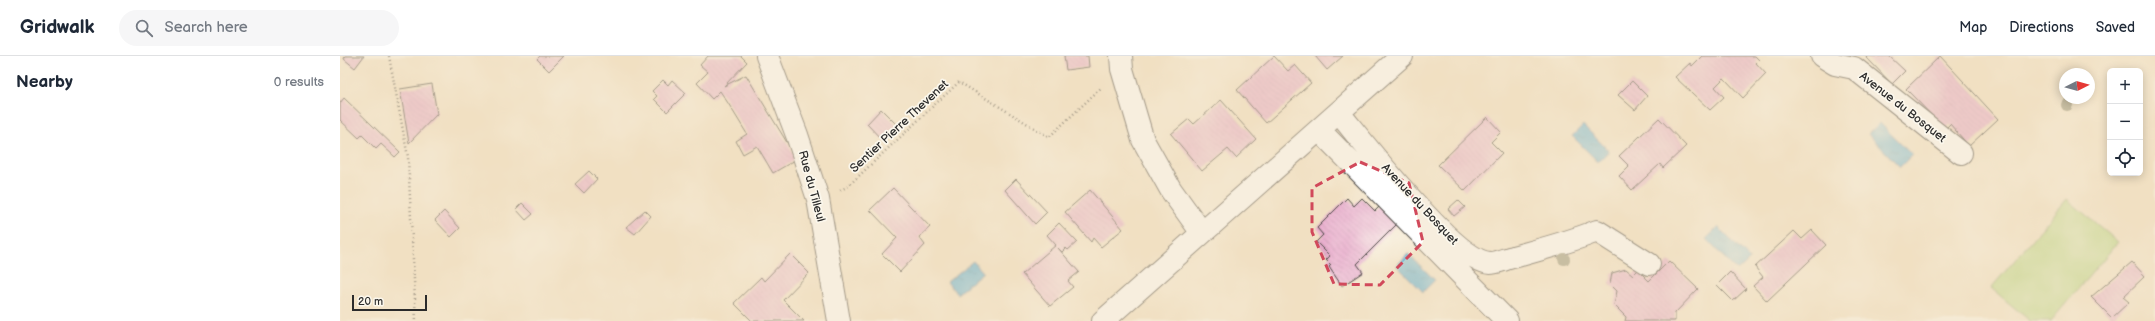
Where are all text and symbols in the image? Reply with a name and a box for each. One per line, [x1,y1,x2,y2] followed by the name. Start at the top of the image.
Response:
[119,10,399,46] search box
[20,16,95,39] text: Gridwalk
[133,17,155,39] icon: search
[165,18,248,37] text: Search here
[1959,19,1987,36] text: Map
[2009,19,2074,36] text: Directions
[2096,19,2135,36] text: Saved
[2059,68,2095,104] north arrow
[2107,68,2143,176] map controls
[2107,68,2143,104] button: +
[1856,69,1949,146] street label: Avenue du Bosquet
[16,72,73,92] text: Nearby
[274,74,324,90] text: 0 results
[847,77,952,176] street label: Sentier Pierre Thevenet
[2107,104,2143,140] button: −
[2107,140,2143,176] button: locate
[795,149,828,223] street label: Rue du Tilleul
[1378,161,1461,248] street label: Avenue du Bosquet
[352,293,427,312] scale bar
[358,295,383,308] text: 20 m

